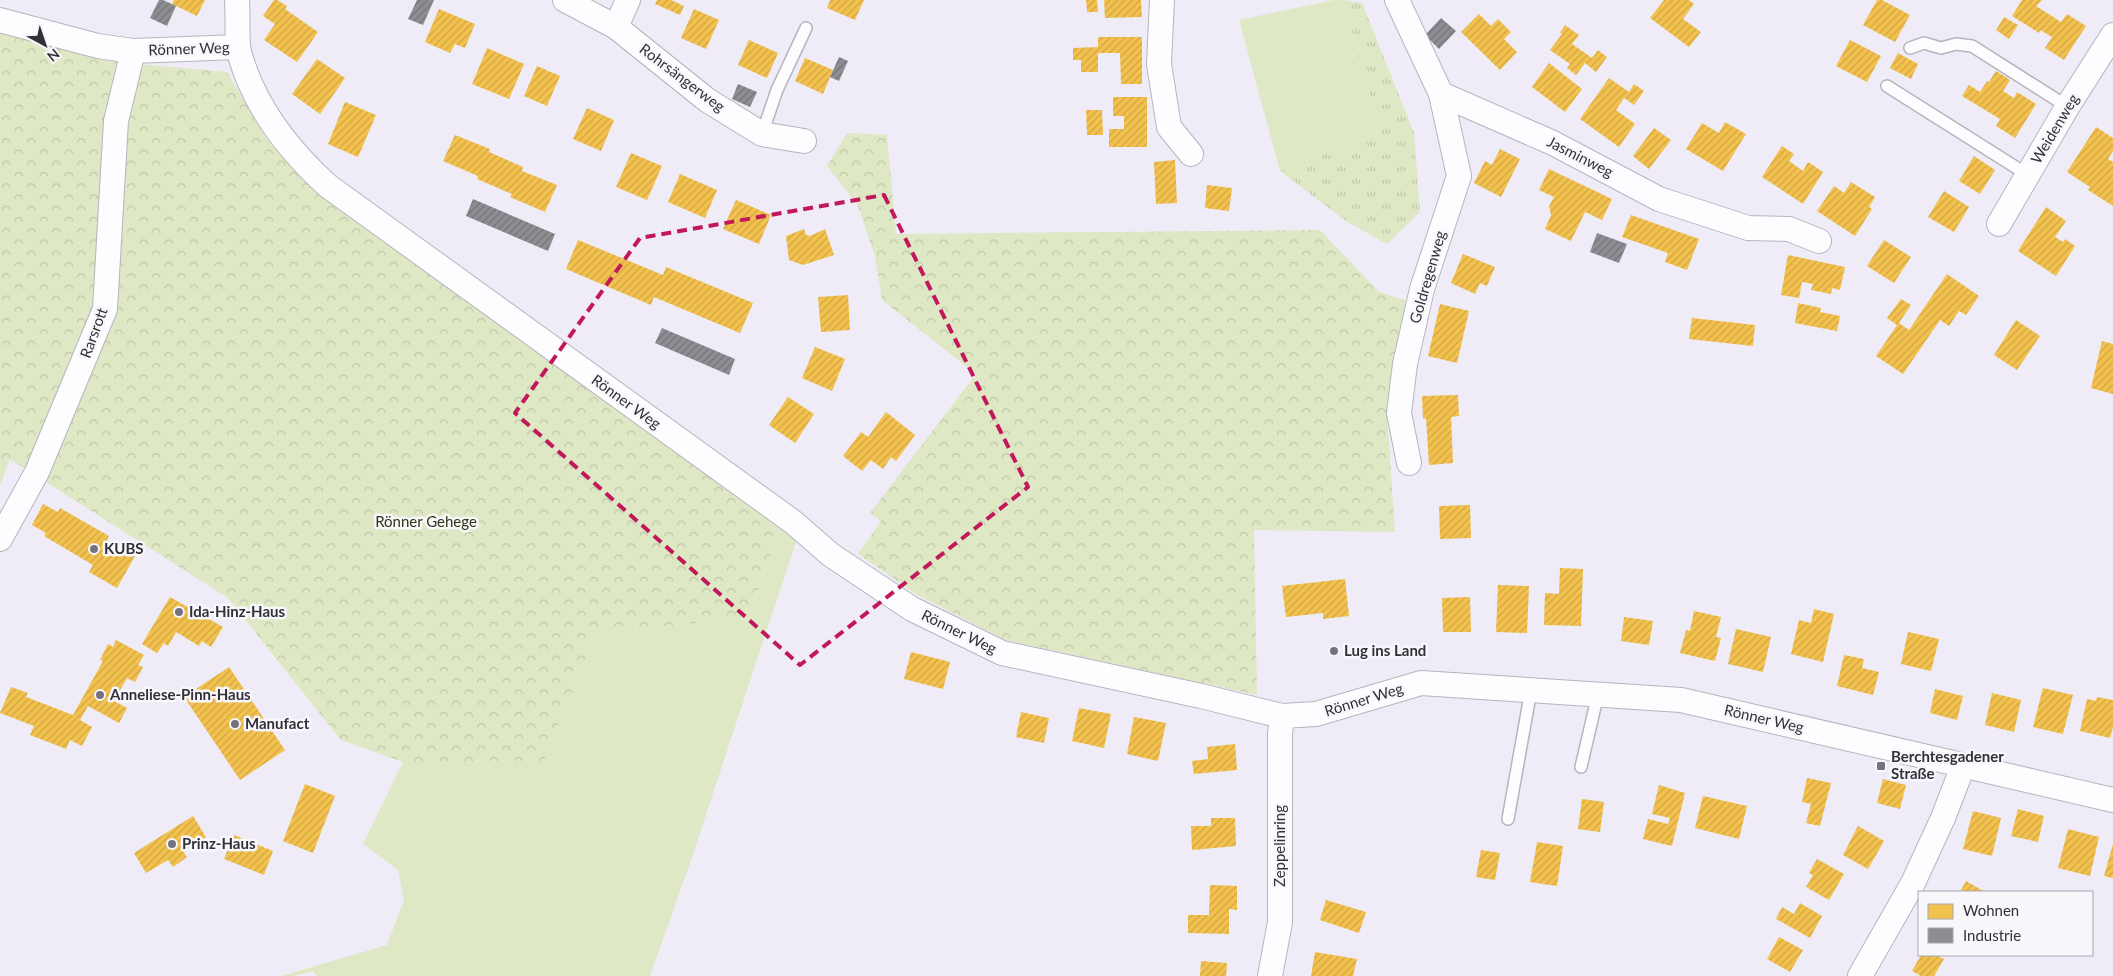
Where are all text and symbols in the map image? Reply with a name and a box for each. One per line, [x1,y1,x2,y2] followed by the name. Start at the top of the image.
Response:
[20,20,70,70] north arrow
[148,38,230,58] street label: Rönner Weg
[636,39,729,115] street label: Rohrsängerweg
[44,45,63,65] text: N
[2026,90,2082,167] street label: Weidenweg
[1544,132,1617,180] street label: Jasminweg
[1405,228,1449,325] street label: Goldregenweg
[76,304,111,360] street label: Rarsrott
[588,370,665,432] street label: Rönner Weg
[375,512,477,530] park label: Rönner Gehege
[104,539,144,557] place label: KUBS
[88,543,100,555] marker: KUBS
[189,602,286,620] place label: Ida-Hinz-Haus
[919,605,1000,657] street label: Rönner Weg
[173,606,185,618] marker: Ida-Hinz-Haus
[1344,641,1426,659] place label: Lug ins Land
[1328,645,1340,657] marker: Lug ins Land
[1322,678,1405,720] street label: Rönner Weg
[109,685,251,703] place label: Anneliese-Pinn-Haus
[94,689,106,701] marker: Anneliese-Pinn-Haus
[1723,700,1806,736] street label: Rönner Weg
[245,714,310,732] place label: Manufact
[229,718,241,730] marker: Manufact
[1891,747,2004,782] place label: Berchtesgadener Straße
[1875,760,1887,772] marker: Berchtesgadener Straße
[1270,805,1288,887] street label: Zeppelinring
[182,834,256,852] place label: Prinz-Haus
[166,838,178,850] marker: Prinz-Haus
[1918,891,2093,956] legend
[1963,901,2019,919] text: Wohnen
[1963,926,2021,944] text: Industrie

